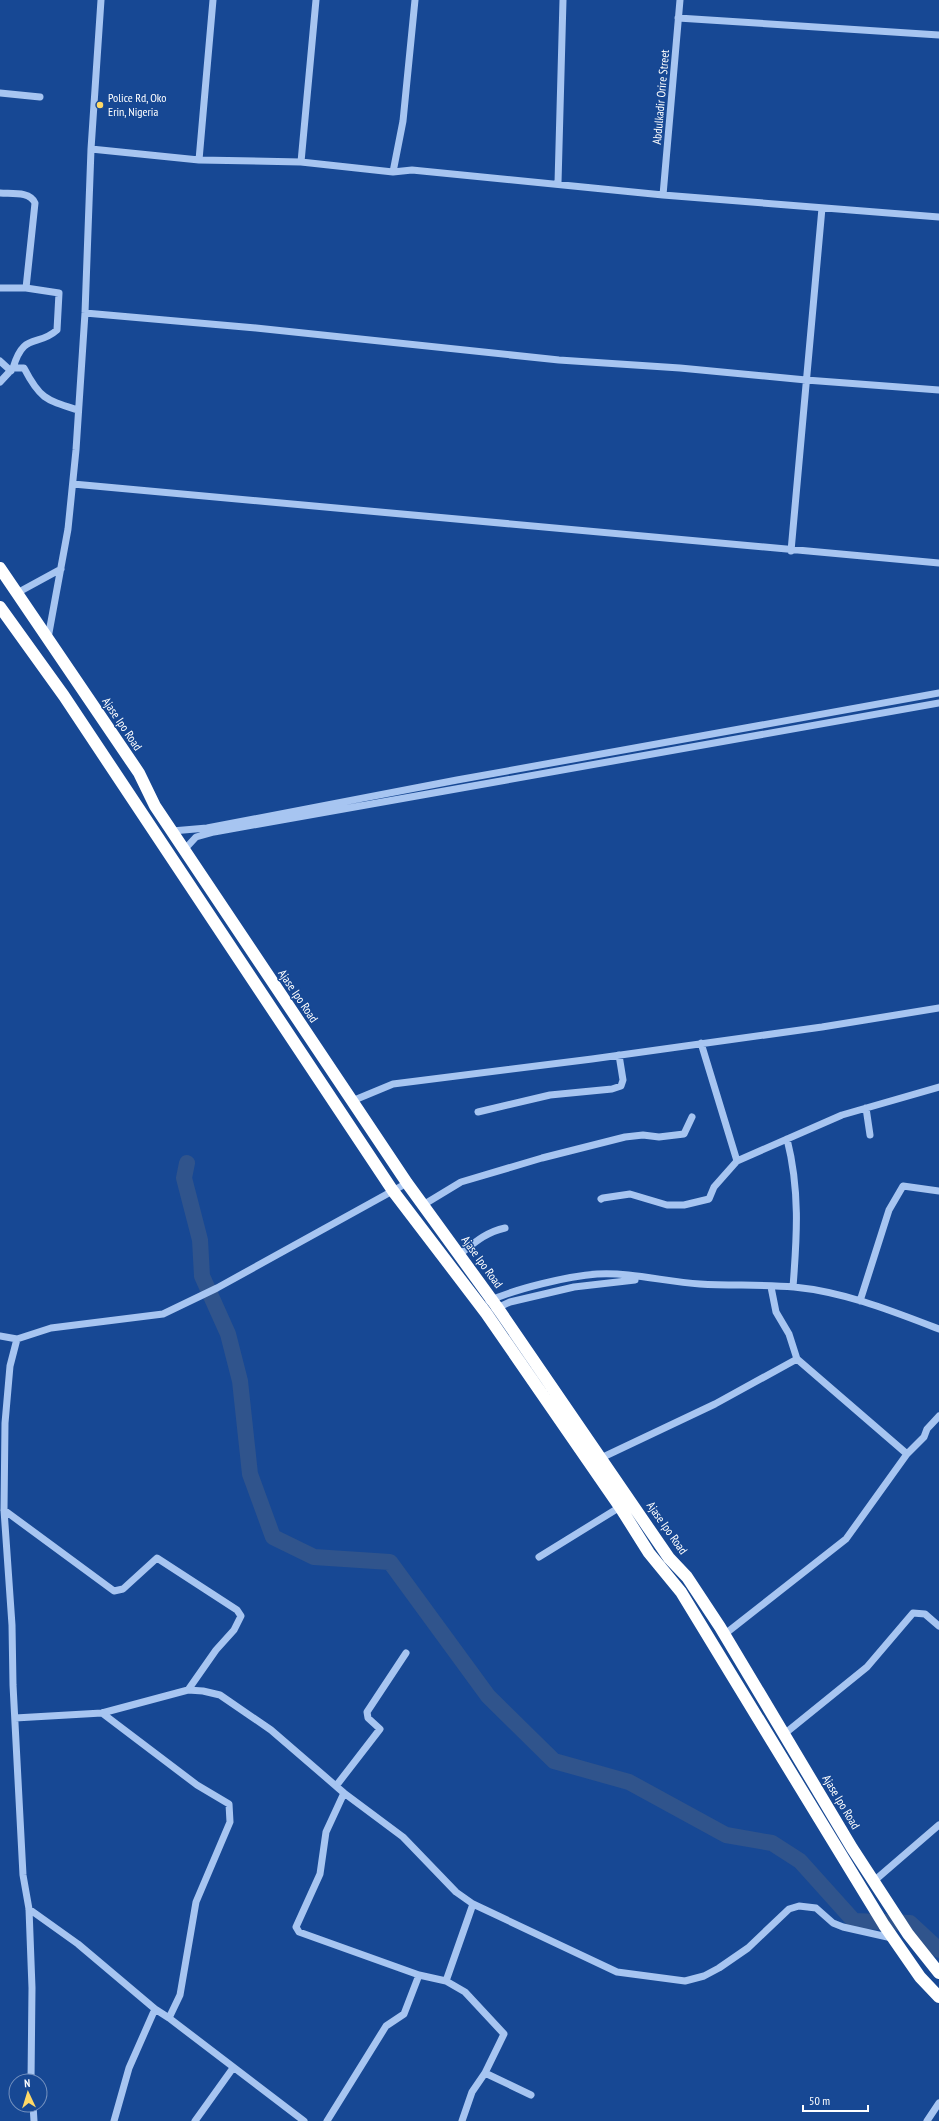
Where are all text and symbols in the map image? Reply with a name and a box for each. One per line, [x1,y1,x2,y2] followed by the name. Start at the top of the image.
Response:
[649,48,672,145] street label: Abdulkadir Orire Street
[108,90,166,119] place label: Police Rd, Oko Erin, Nigeria
[95,100,105,110] marker: Police Rd, Oko Erin, Nigeria
[99,694,146,753] street label: Ajase Ipo Road
[275,966,322,1025] street label: Ajase Ipo Road
[458,1233,506,1291] street label: Ajase Ipo Road
[644,1498,691,1557] street label: Ajase Ipo Road
[819,1772,864,1832] street label: Ajase Ipo Road
[8,2073,48,2113] north arrow
[24,2076,31,2090] text: N
[803,2087,868,2113] scale bar
[809,2093,830,2108] text: 50 m

